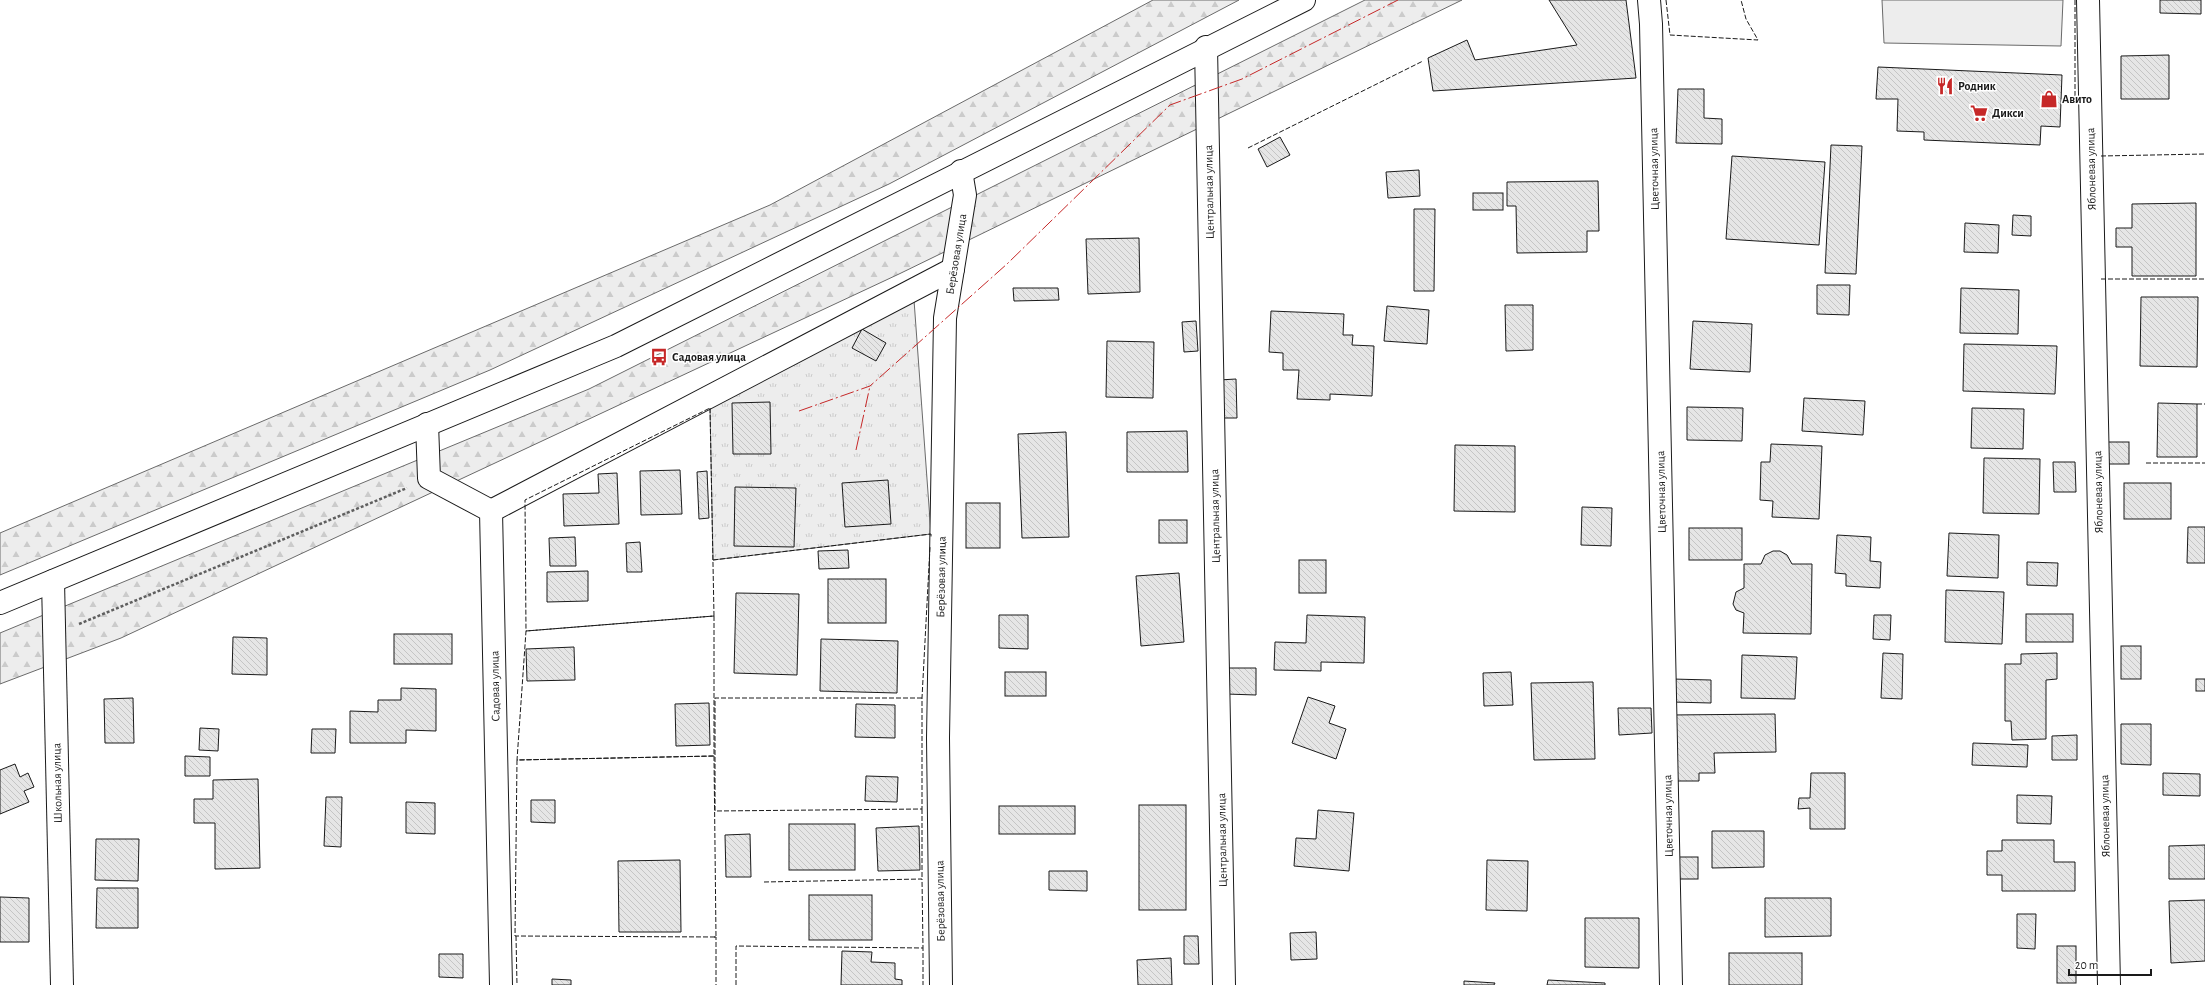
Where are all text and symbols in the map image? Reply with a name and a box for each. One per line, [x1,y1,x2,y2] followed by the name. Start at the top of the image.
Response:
[1935,76,1955,96] restaurant icon: Родник
[1958,80,1996,92] place label: Родник
[2039,89,2059,109] shop icon: Авито
[2062,93,2092,105] place label: Авито
[1969,103,1989,123] supermarket icon: Дикси
[1992,107,2024,119] place label: Дикси
[1647,127,1662,210] street label: Цветочная улица
[2084,127,2099,211] street label: Яблоневая улица
[1202,144,1217,239] street label: Центральная улица
[944,212,969,295] street label: Берёзовая улица
[649,347,669,367] bus stop icon: Садовая улица
[672,351,746,364] place label: Садовая улица
[1654,450,1669,533] street label: Цветочная улица
[2091,450,2106,534] street label: Яблоневая улица
[1208,468,1223,563] street label: Центральная улица
[934,536,949,618] street label: Берёзовая улица
[488,650,503,722] street label: Садовая улица
[50,742,65,823] street label: Школьная улица
[1661,774,1676,857] street label: Цветочная улица
[2098,774,2113,858] street label: Яблоневая улица
[1215,792,1230,887] street label: Центральная улица
[933,860,948,942] street label: Берёзовая улица
[2069,951,2151,977] scale bar
[2075,959,2098,971] text: 20 m

